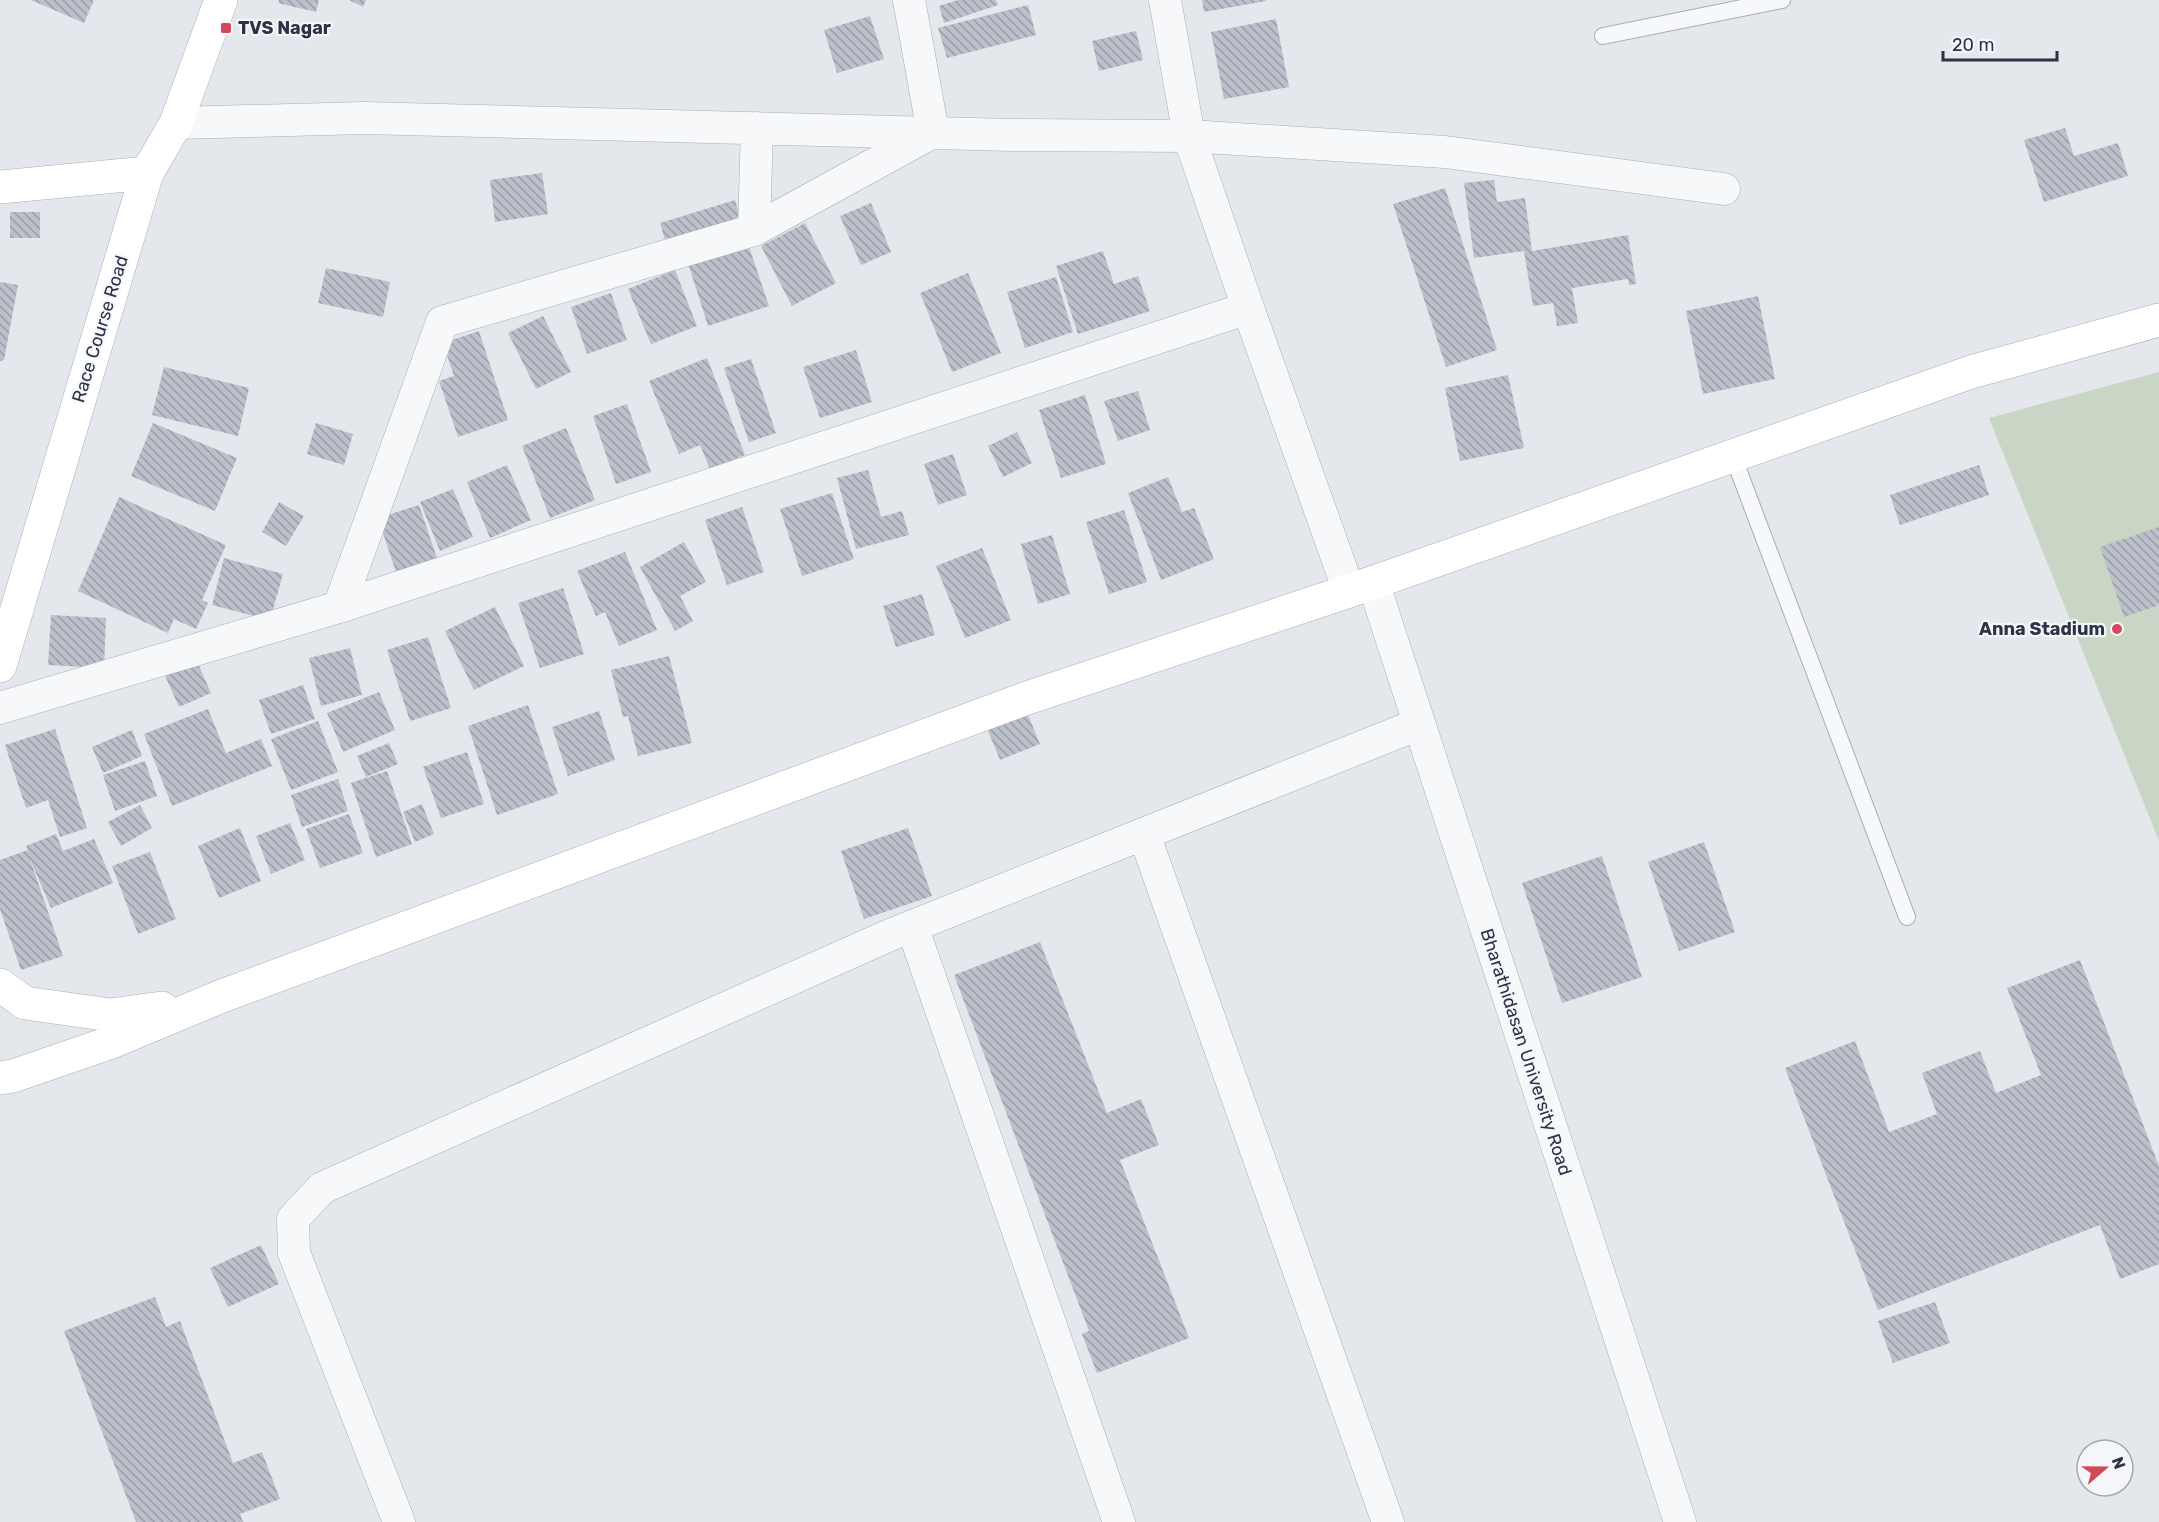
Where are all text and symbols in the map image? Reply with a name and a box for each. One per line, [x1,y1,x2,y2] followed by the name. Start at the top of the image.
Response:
[238,17,331,39] place label: TVS Nagar
[219,21,233,35] marker: TVS Nagar
[1943,24,2057,62] scale bar
[1952,34,1994,56] text: 20 m
[67,253,133,405] street label: Race Course Road
[1979,618,2105,640] place label: Anna Stadium
[2110,622,2124,636] marker: Anna Stadium
[1476,926,1576,1178] street label: Bharathidasan University Road
[2075,1438,2135,1498] north arrow
[2108,1454,2130,1472] text: N

